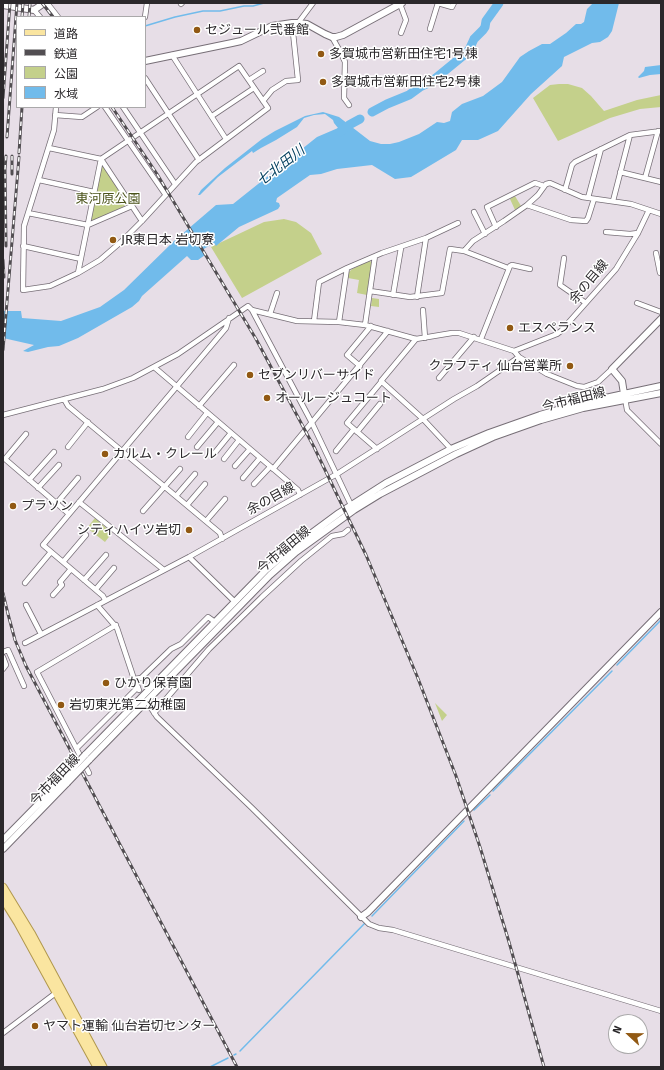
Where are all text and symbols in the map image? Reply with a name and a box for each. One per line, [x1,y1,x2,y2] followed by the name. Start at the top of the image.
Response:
[16,16,146,108] legend
[205,22,309,38] place label: セジュール弐番館
[192,25,202,35] marker: セジュール弐番館
[54,27,78,41] text: 道路
[329,46,478,62] place label: 多賀城市営新田住宅1号棟
[54,47,78,61] text: 鉄道
[316,49,326,59] marker: 多賀城市営新田住宅1号棟
[54,67,78,81] text: 公園
[331,74,480,90] place label: 多賀城市営新田住宅2号棟
[318,77,328,87] marker: 多賀城市営新田住宅2号棟
[54,87,78,101] text: 水域
[254,142,308,190] water label: 七北田川
[76,191,140,207] park label: 東河原公園
[121,232,214,248] place label: JR東日本 岩切寮
[108,235,118,245] marker: JR東日本 岩切寮
[566,257,612,307] street label: 余の目線
[518,320,596,336] place label: エスペランス
[505,323,515,333] marker: エスペランス
[429,358,562,374] place label: クラフティ 仙台営業所
[565,361,575,371] marker: クラフティ 仙台営業所
[258,367,375,383] place label: セブンリバーサイド
[245,370,255,380] marker: セブンリバーサイド
[541,385,607,415] street label: 今市福田線
[275,390,392,406] place label: オールージュコート
[262,393,272,403] marker: オールージュコート
[113,446,217,462] place label: カルム・クレール
[100,449,110,459] marker: カルム・クレール
[244,480,298,518] street label: 余の目線
[21,498,73,514] place label: プラソン
[8,501,18,511] marker: プラソン
[77,522,181,538] place label: シティハイツ岩切
[254,523,314,577] street label: 今市福田線
[184,525,194,535] marker: シティハイツ岩切
[114,675,192,691] place label: ひかり保育園
[101,678,111,688] marker: ひかり保育園
[69,697,186,713] place label: 岩切東光第二幼稚園
[56,700,66,710] marker: 岩切東光第二幼稚園
[27,751,83,809] street label: 今市福田線
[608,1014,648,1054] north arrow
[43,1018,215,1034] place label: ヤマト運輸 仙台岩切センター
[30,1021,40,1031] marker: ヤマト運輸 仙台岩切センター
[610,1024,625,1036] text: N

